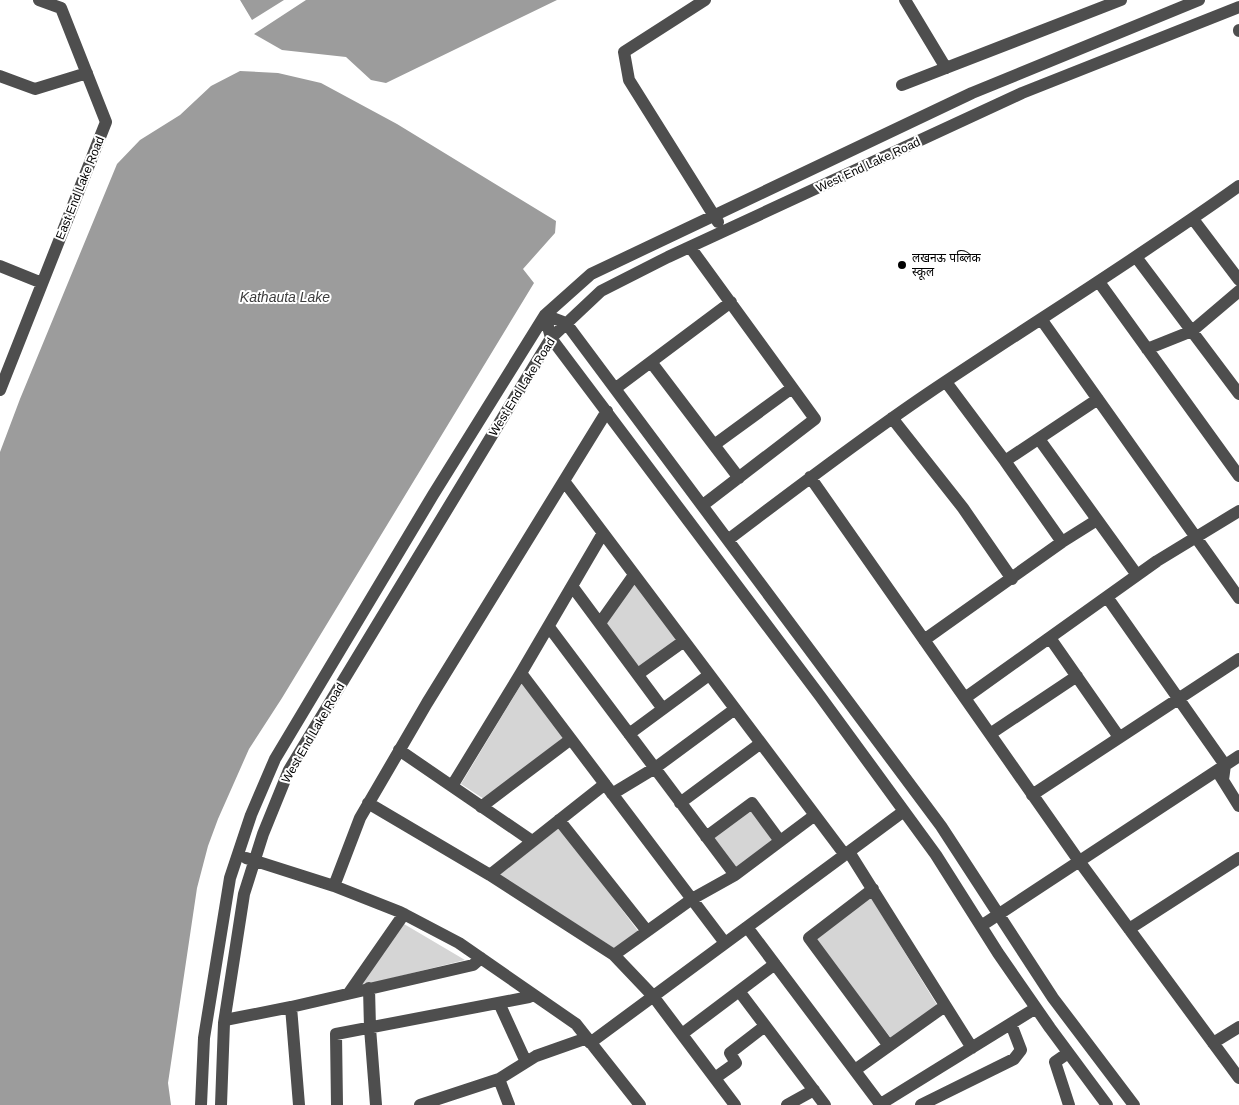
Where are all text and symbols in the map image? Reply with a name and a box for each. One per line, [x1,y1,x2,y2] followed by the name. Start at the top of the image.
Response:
[53,134,107,242] street label: East End Lake Road
[814,135,922,195] street label: West End Lake Road
[912,250,982,280] place label: लखनऊ पब्लिक स्कूल
[896,259,908,271] marker: लखनऊ पब्लिक स्कूल
[240,289,330,305] water label: Kathauta Lake
[486,335,558,439] street label: West End Lake Road
[279,680,347,786] street label: West End Lake Road

